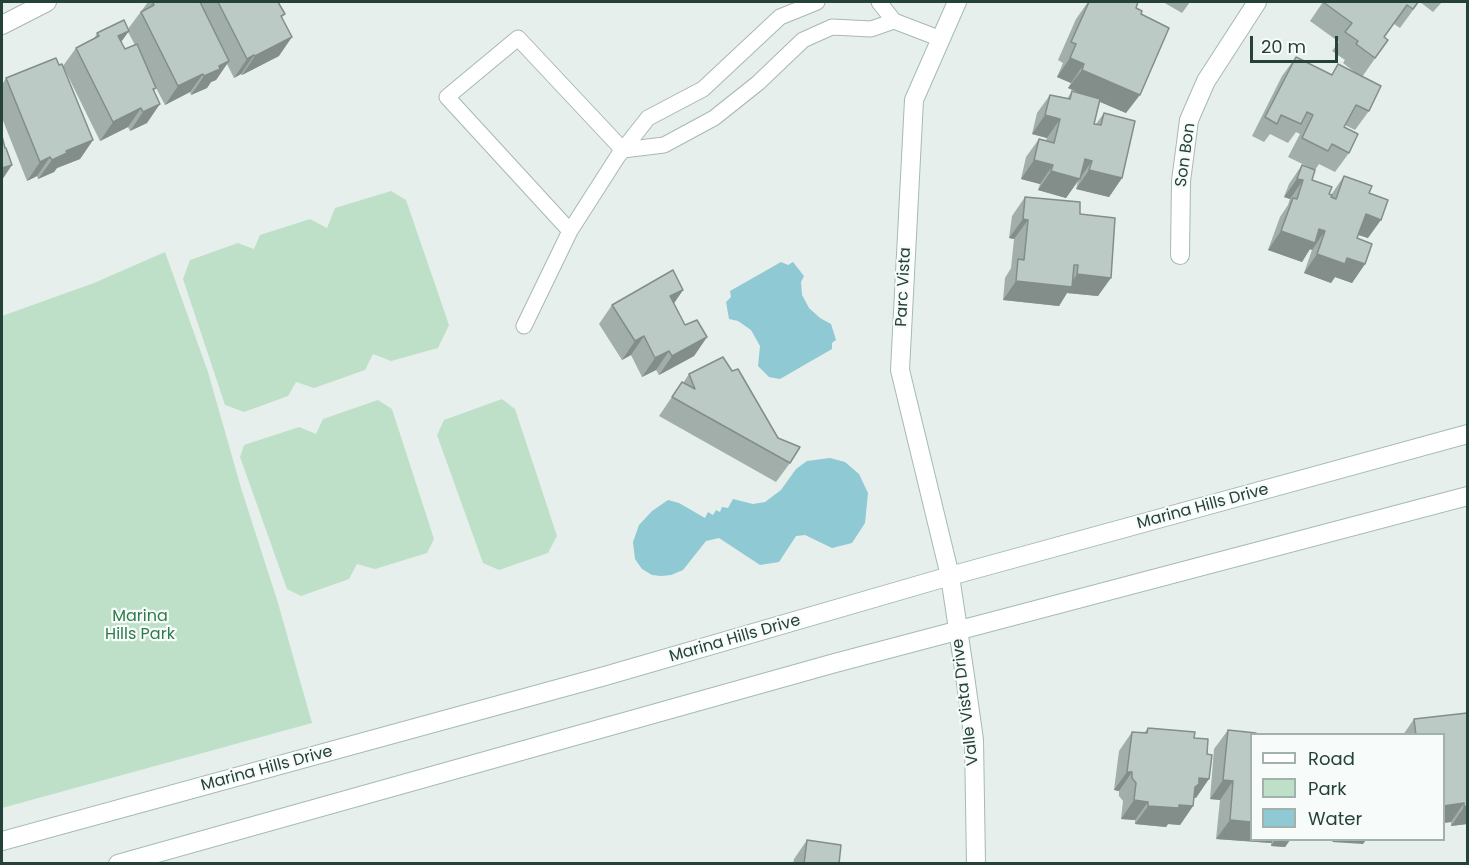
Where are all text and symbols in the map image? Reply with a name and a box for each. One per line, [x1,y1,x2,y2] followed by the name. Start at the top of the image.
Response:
[1253,24,1342,62] scale bar
[1261,34,1306,59] text: 20 m
[1172,122,1200,188] street label: Son Bon
[892,247,916,327] street label: Parc Vista
[1135,480,1271,534] street label: Marina Hills Drive
[105,607,175,645] park label: Marina Hills Park
[667,611,803,667] street label: Marina Hills Drive
[949,637,983,767] street label: Valle Vista Drive
[1250,733,1445,841] legend
[199,742,335,796] street label: Marina Hills Drive
[1308,746,1355,771] text: Road
[1308,776,1347,801] text: Park
[1308,806,1362,831] text: Water

